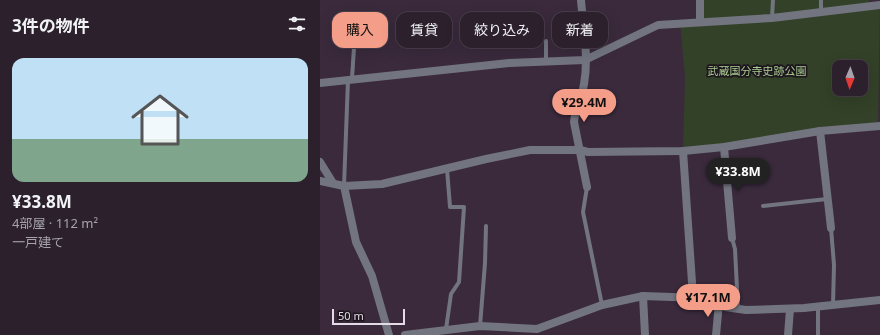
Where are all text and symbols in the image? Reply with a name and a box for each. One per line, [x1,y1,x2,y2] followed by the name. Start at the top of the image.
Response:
[332,12,388,48] chip: 購入
[396,12,452,48] chip: 賃貸
[460,12,544,48] chip: 絞り込み
[552,12,608,48] chip: 新着
[286,13,308,35] icon: filters
[12,14,90,37] text: 3件の物件
[832,60,868,96] north arrow
[832,60,868,96] map controls
[708,63,807,78] park label: 武蔵国分寺史跡公園
[124,84,196,156] icon: home
[551,89,617,123] pin: ¥29.4M
[561,93,607,111] text: ¥29.4M
[705,158,771,192] pin: ¥33.8M
[715,162,761,180] text: ¥33.8M
[12,190,72,213] text: ¥33.8M
[12,214,98,232] text: 4部屋 · 112 m²
[12,233,64,251] text: 一戸建て
[675,284,741,318] pin: ¥17.1M
[685,288,731,306] text: ¥17.1M
[332,307,405,326] scale bar
[338,308,364,323] text: 50 m

